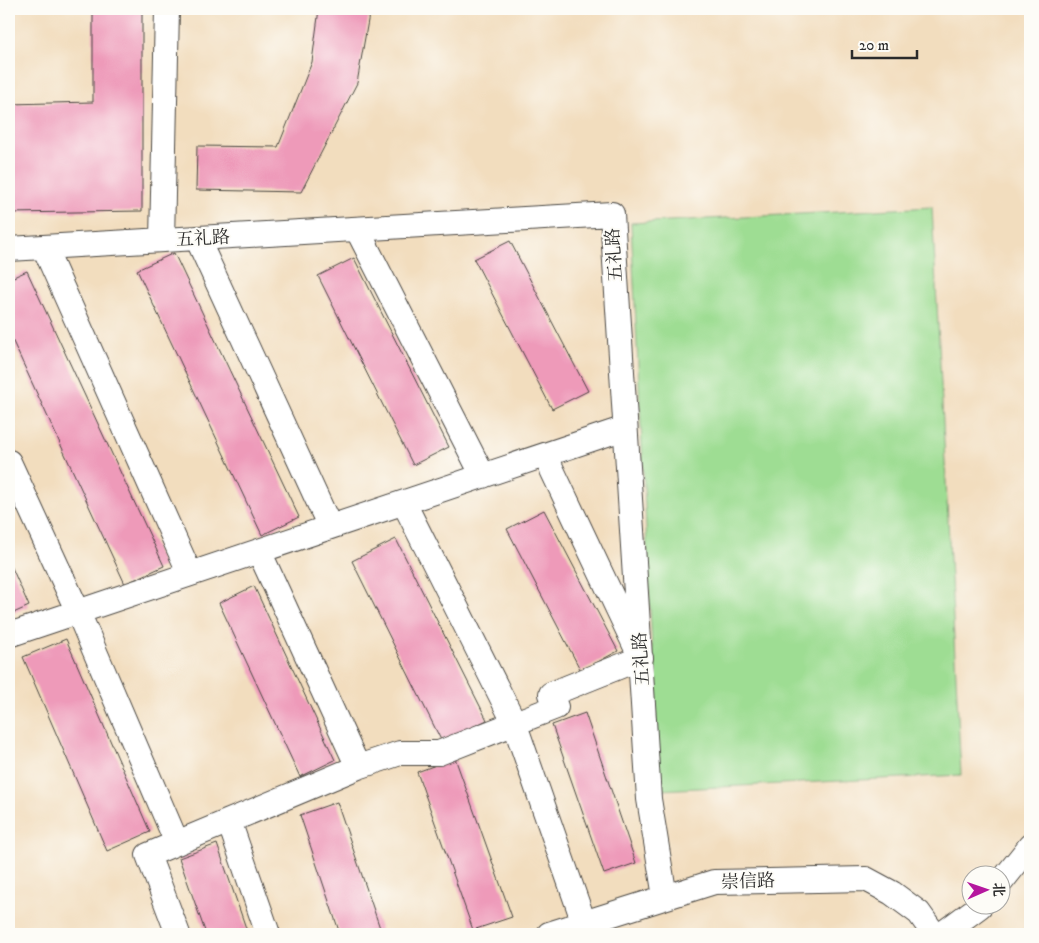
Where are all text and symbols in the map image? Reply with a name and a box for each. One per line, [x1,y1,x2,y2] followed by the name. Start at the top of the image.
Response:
[852,28,916,60] scale bar
[859,36,889,55] text: 20 m
[176,227,231,251] street label: 五礼路
[602,227,628,283] street label: 五礼路
[629,631,655,687] street label: 五礼路
[962,866,1012,916] north arrow
[721,870,775,894] street label: 崇信路
[989,882,1007,897] text: 北

